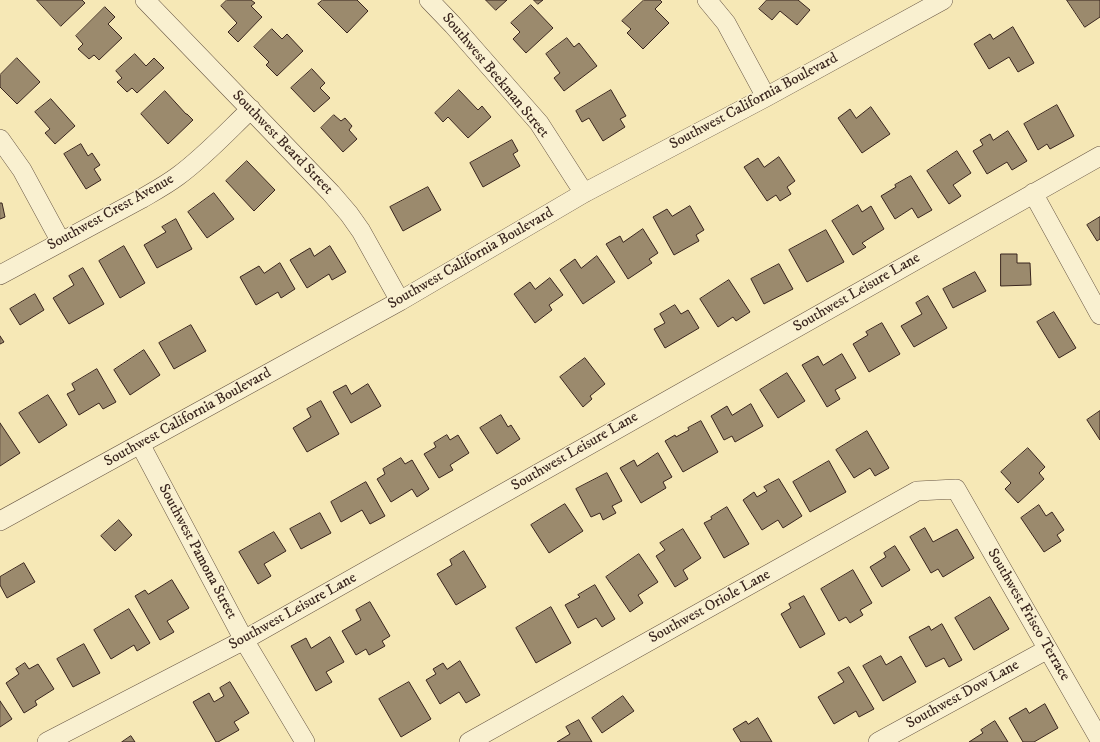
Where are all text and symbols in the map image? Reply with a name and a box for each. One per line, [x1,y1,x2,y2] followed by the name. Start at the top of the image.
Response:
[438,10,552,142] street label: Southwest Beekman Street
[667,50,841,154] street label: Southwest California Boulevard
[228,87,336,199] street label: Southwest Beard Street
[45,171,177,255] street label: Southwest Crest Avenue
[385,204,557,314] street label: Southwest California Boulevard
[791,249,923,337] street label: Southwest Leisure Lane
[101,365,275,471] street label: Southwest California Boulevard
[509,408,641,496] street label: Southwest Leisure Lane
[154,481,240,623] street label: Southwest Pamona Street
[983,546,1073,684] street label: Southwest Frisco Terrace
[646,566,774,648] street label: Southwest Oriole Lane
[226,569,360,655] street label: Southwest Leisure Lane
[903,657,1023,733] street label: Southwest Dow Lane

